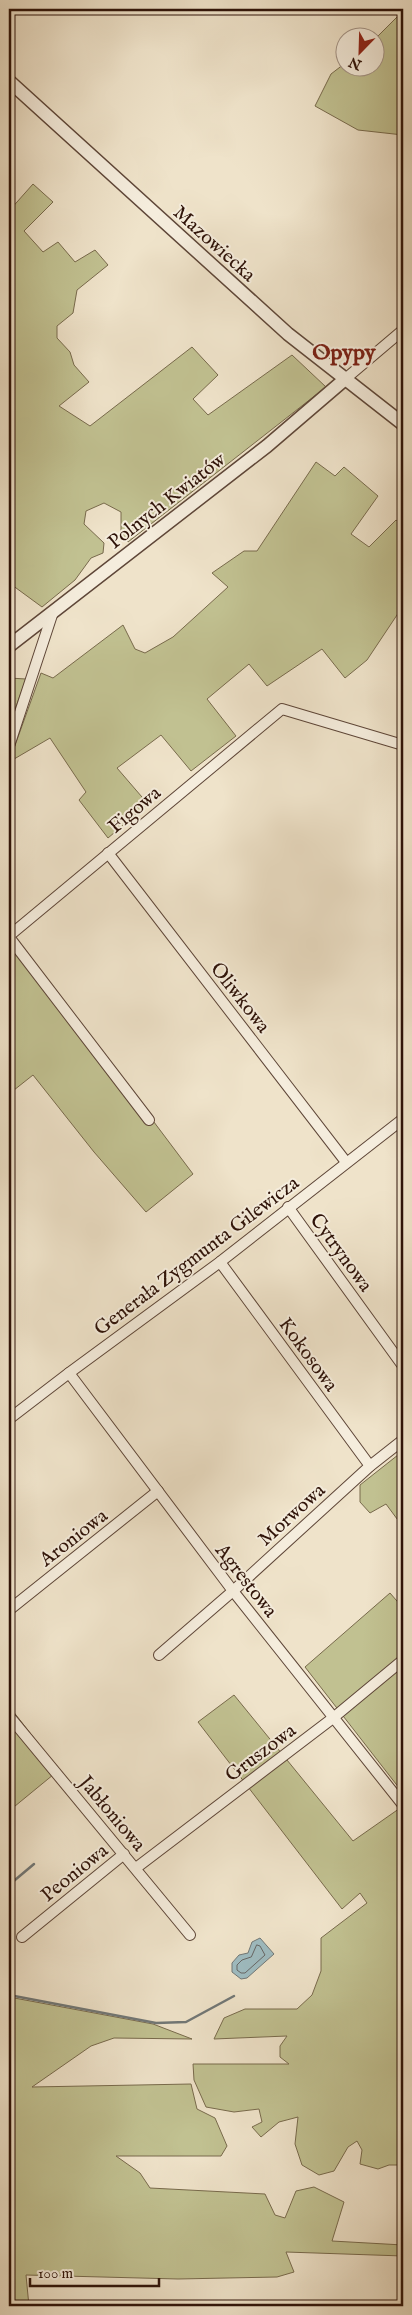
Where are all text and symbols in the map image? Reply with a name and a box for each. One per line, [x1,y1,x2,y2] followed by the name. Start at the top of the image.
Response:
[334,28,384,78] north arrow
[346,52,365,74] text: N
[167,200,261,288] street label: Mazowiecka
[312,339,377,367] district label: Opypy
[103,447,231,555] street label: Polnych Kwiatów
[103,781,167,839] street label: Figowa
[204,957,275,1039] street label: Oliwkowa
[89,1171,305,1341] street label: Generała Zygmunta Gilewicza
[304,1209,378,1297] street label: Cytrynowa
[272,1313,343,1397] street label: Kokosowa
[253,1478,331,1552] street label: Morwowa
[34,1504,113,1573] street label: Aroniowa
[209,1538,283,1623] street label: Agrestowa
[221,1718,302,1788] street label: Gruszowa
[72,1769,151,1857] street label: Jabłoniowa
[36,1838,114,1908] street label: Peoniowa
[30,2255,159,2287] scale bar
[38,2264,74,2283] text: 100 m

